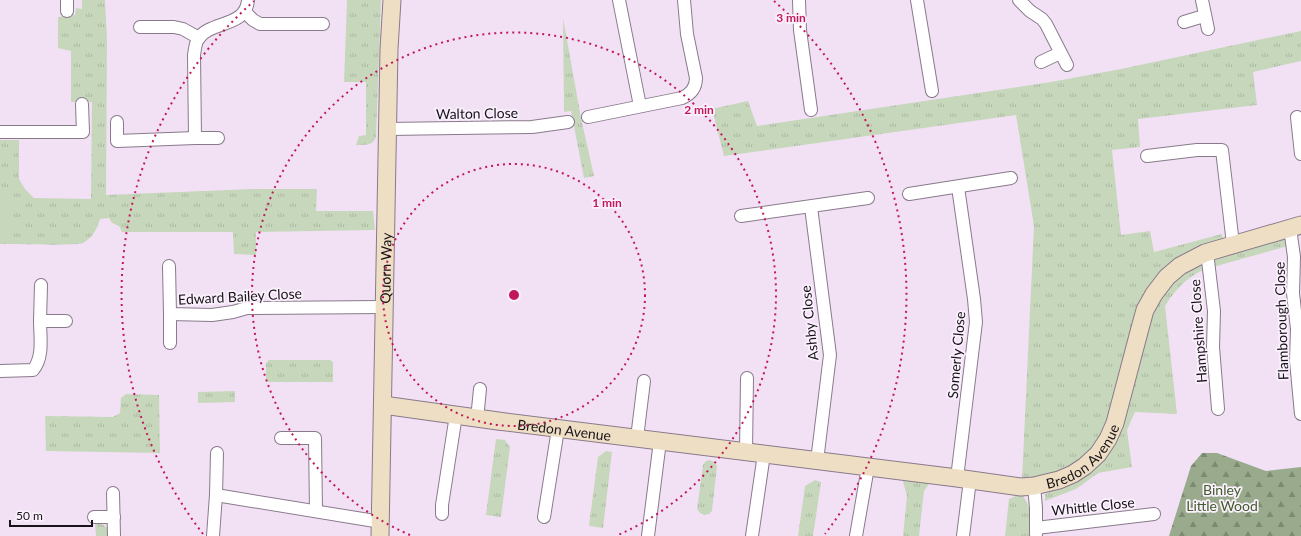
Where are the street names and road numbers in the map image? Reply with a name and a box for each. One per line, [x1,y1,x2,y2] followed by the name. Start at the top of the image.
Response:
[436,104,518,122] street label: Walton Close
[376,232,394,304] street label: Quorn Way
[1270,261,1292,381] street label: Flamborough Close
[1186,279,1210,383] street label: Hampshire Close
[178,284,302,308] street label: Edward Bailey Close
[797,285,821,361] street label: Ashby Close
[944,311,968,399] street label: Somerly Close
[517,415,612,443] street label: Bredon Avenue
[1044,421,1122,491] street label: Bredon Avenue
[1051,493,1135,519] street label: Whittle Close

